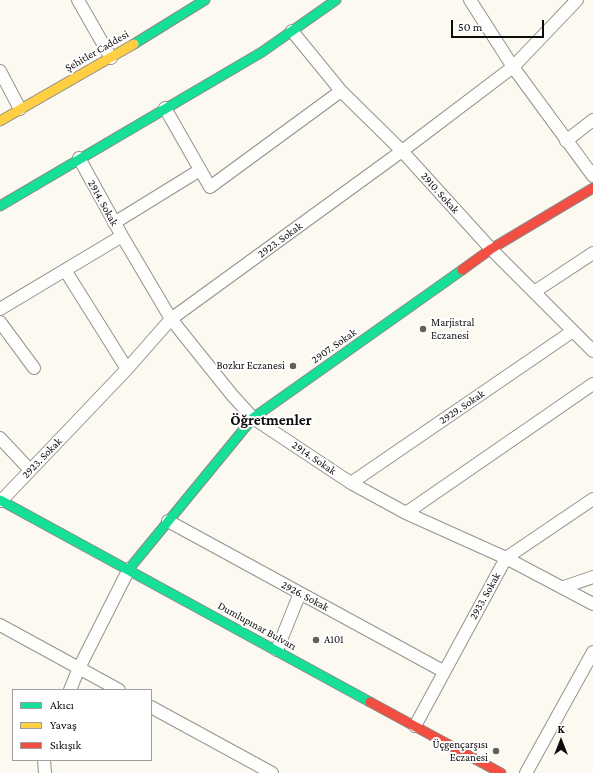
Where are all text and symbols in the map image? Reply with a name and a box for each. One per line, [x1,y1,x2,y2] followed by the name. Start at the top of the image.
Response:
[453,12,546,38] scale bar
[458,20,482,34] text: 50 m
[63,27,131,75] street label: Şehitler Caddesi
[418,170,462,216] street label: 2910. Sokak
[85,178,121,228] street label: 2914. Sokak
[255,219,305,261] street label: 2923. Sokak
[431,316,474,342] place label: Marjistral Eczanesi
[418,324,428,334] marker: Marjistral Eczanesi
[309,326,359,366] street label: 2907. Sokak
[217,359,285,373] place label: Bozkır Eczanesi
[288,361,298,371] marker: Bozkır Eczanesi
[437,387,487,427] street label: 2929. Sokak
[230,411,312,429] district label: Öğretmenler
[19,435,65,481] street label: 2923. Sokak
[289,438,339,478] street label: 2914. Sokak
[467,570,503,622] street label: 2933. Sokak
[279,578,331,614] street label: 2926. Sokak
[215,599,299,653] street label: Dumlupınar Bulvarı
[324,633,344,647] place label: A101
[311,635,321,645] marker: A101
[12,689,152,761] legend
[50,698,74,712] text: Akıcı
[50,718,77,732] text: Yavaş
[541,721,581,761] north arrow
[557,723,565,735] text: K
[50,738,81,752] text: Sıkışık
[433,738,488,764] place label: Üçgençarşısı Eczanesi
[491,746,501,756] marker: Üçgençarşısı Eczanesi

